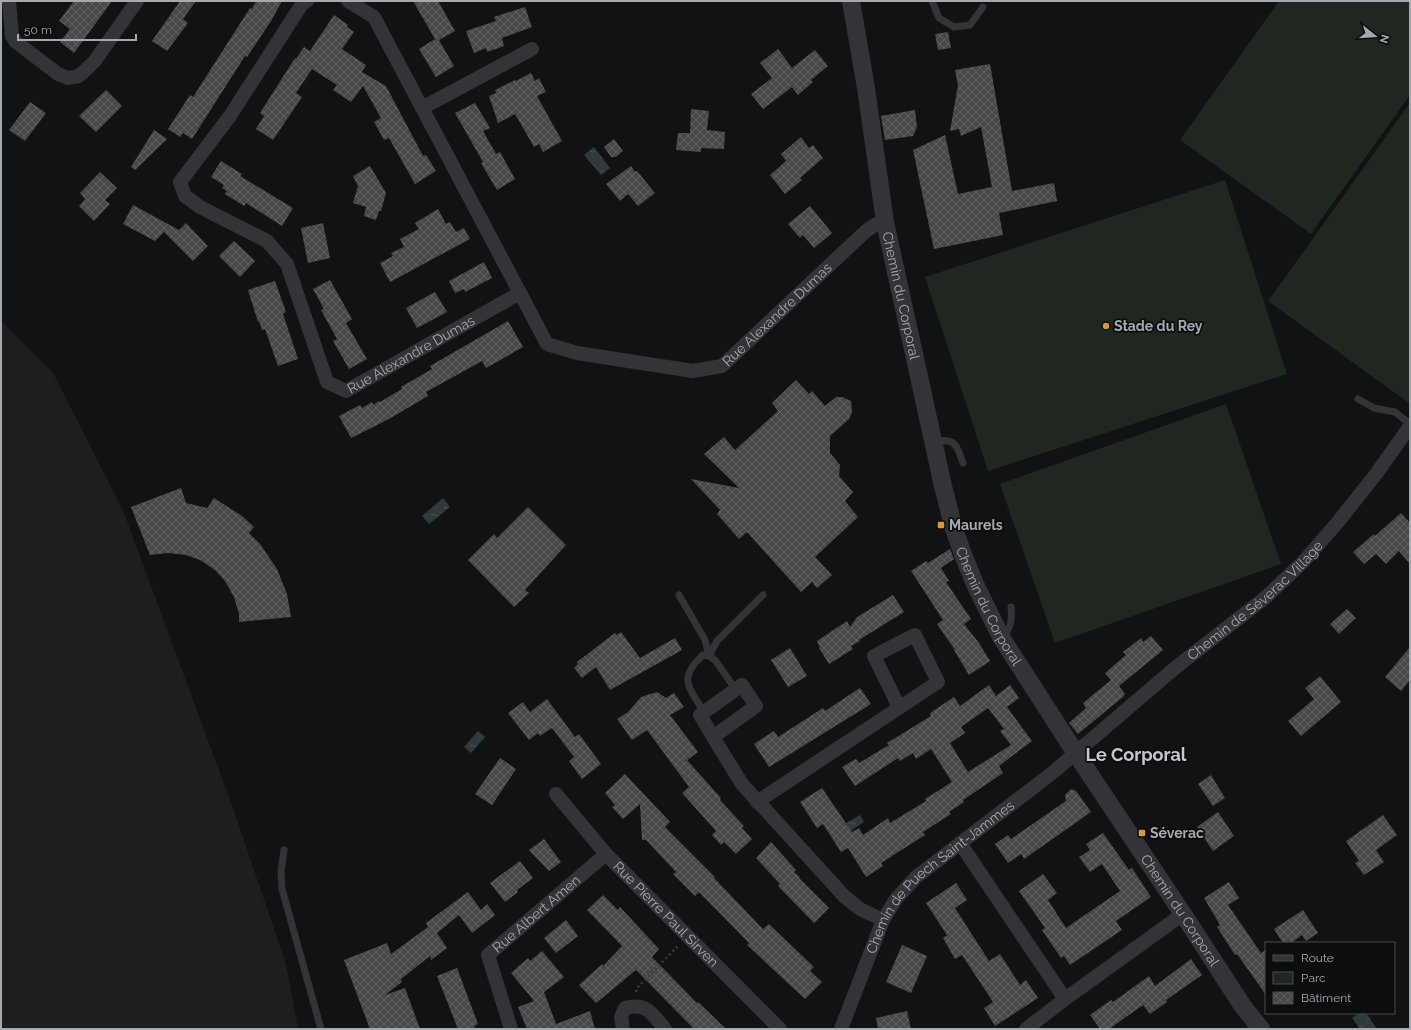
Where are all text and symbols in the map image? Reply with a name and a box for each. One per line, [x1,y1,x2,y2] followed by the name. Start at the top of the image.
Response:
[18,16,136,42] scale bar
[1355,16,1395,56] north arrow
[24,23,52,37] text: 50 m
[1377,33,1392,45] text: N
[879,230,923,361] street label: Chemin du Corporal
[719,259,835,369] street label: Rue Alexandre Dumas
[344,312,478,397] street label: Rue Alexandre Dumas
[1114,318,1203,334] place label: Stade du Rey
[1101,321,1111,331] marker: Stade du Rey
[949,517,1003,533] place label: Maurels
[936,520,946,530] marker: Maurels
[1184,537,1326,663] street label: Chemin de Séverac Village
[953,545,1025,668] street label: Chemin du Corporal
[1085,744,1187,765] district label: Le Corporal
[863,797,1017,956] street label: Chemin de Puech Saint-Jammes
[1150,825,1204,841] place label: Séverac
[1137,828,1147,838] marker: Séverac
[1138,851,1223,969] street label: Chemin du Corporal
[610,858,722,970] street label: Rue Pierre Paul Sirven
[489,872,583,956] street label: Rue Albert Amen
[1265,942,1395,1014] legend
[1301,951,1334,965] text: Route
[1301,971,1326,985] text: Parc
[1301,991,1351,1005] text: Bâtiment

